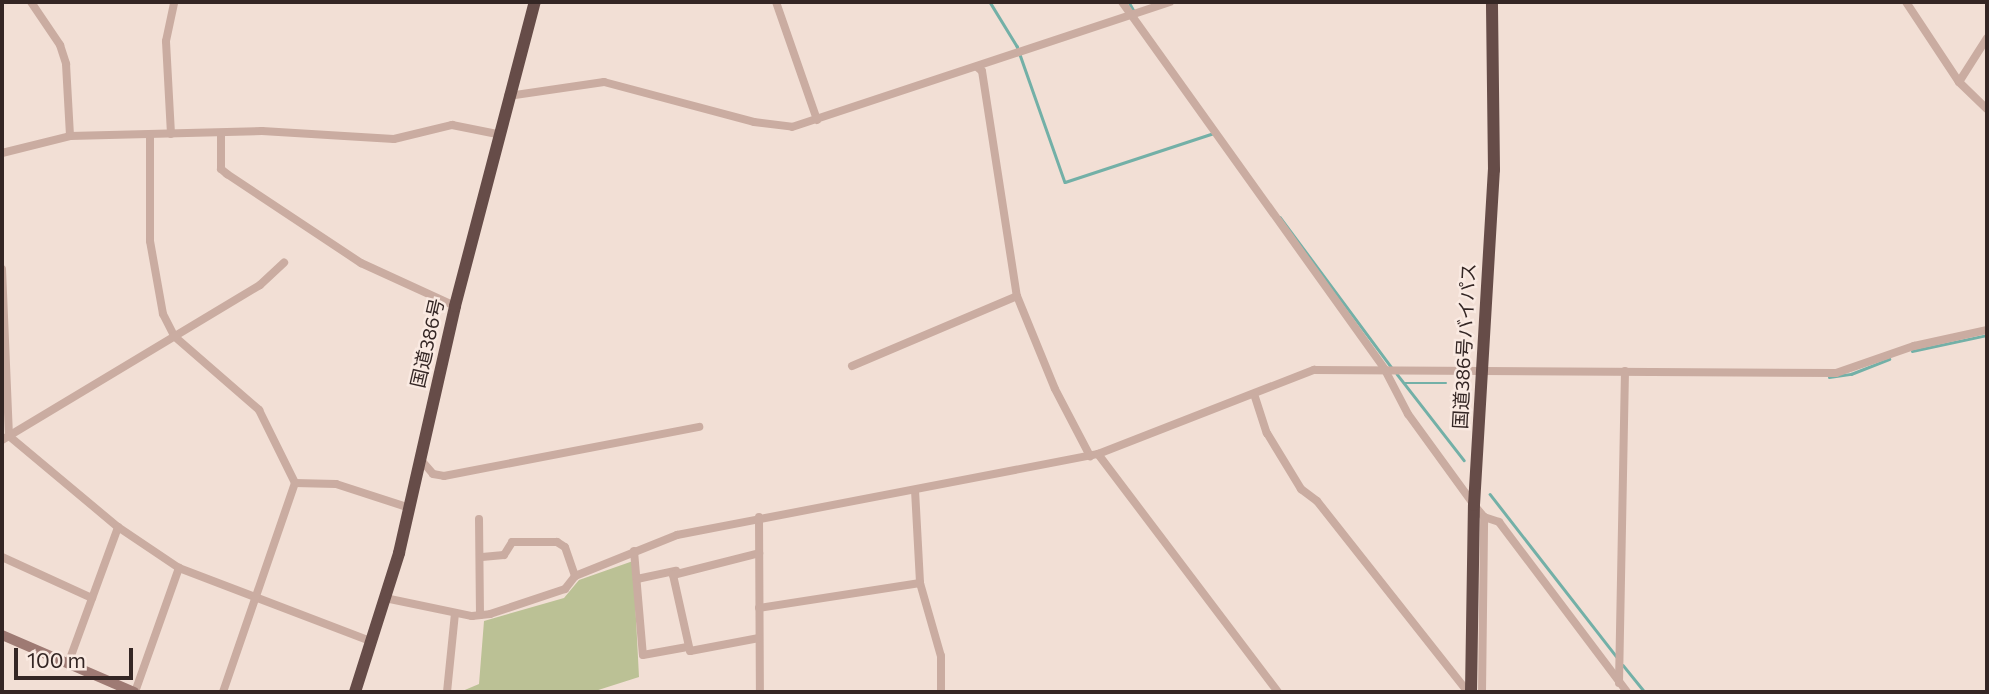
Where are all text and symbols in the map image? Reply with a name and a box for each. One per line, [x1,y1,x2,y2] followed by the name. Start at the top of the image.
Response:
[1448,262,1480,430] street label: 国道386号バイパス
[406,296,448,390] street label: 国道386号
[18,634,136,678] scale bar
[27,647,86,672] text: 100 m

